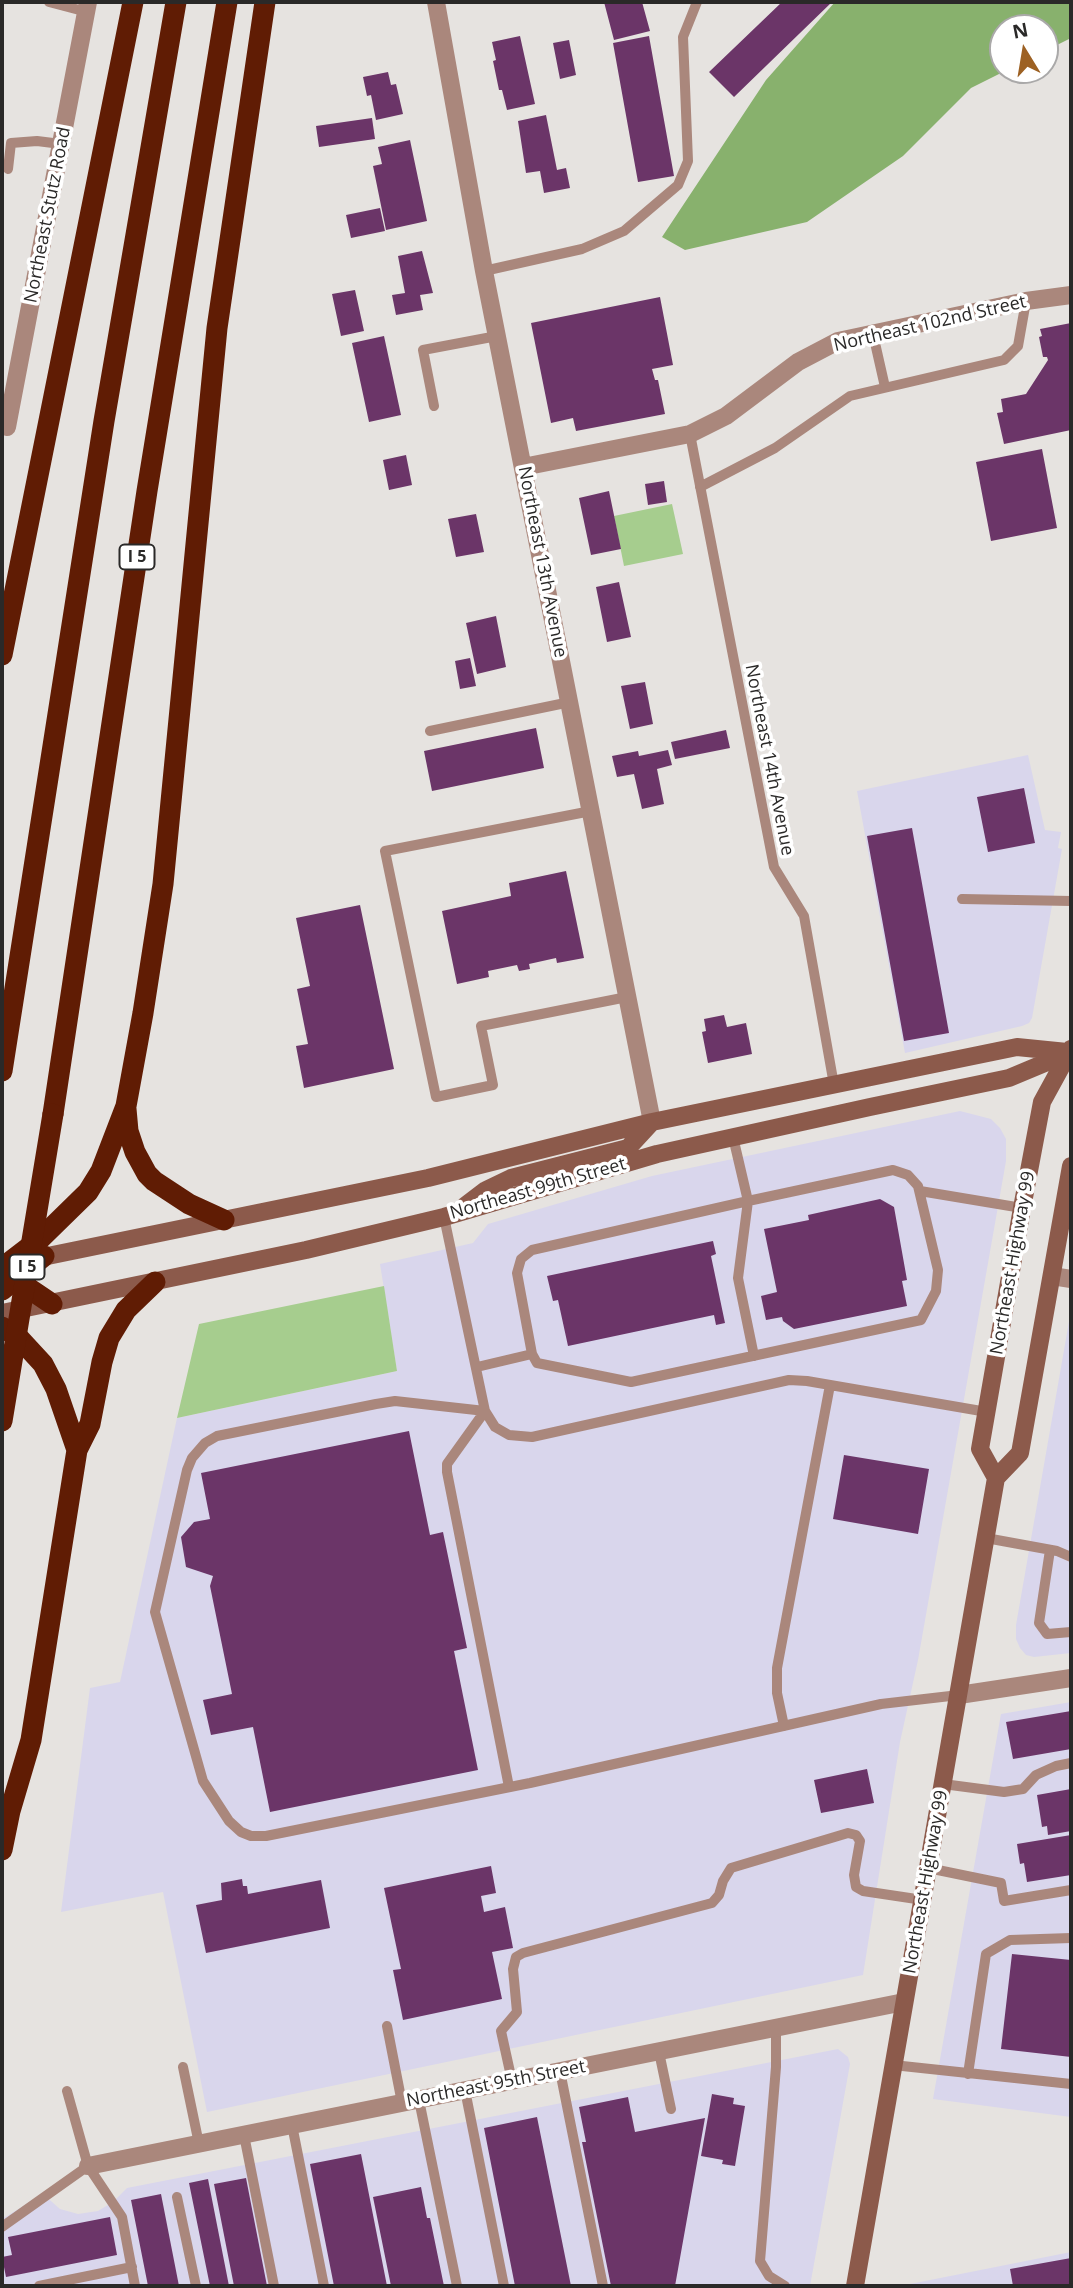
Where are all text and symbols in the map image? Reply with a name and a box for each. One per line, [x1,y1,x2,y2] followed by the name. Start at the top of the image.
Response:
[989,14,1059,84] north arrow
[1010,16,1030,45] text: N
[20,125,76,305] street label: Northeast Stutz Road
[832,291,1028,357] street label: Northeast 102nd Street
[513,465,571,659] street label: Northeast 13th Avenue
[120,544,154,570] road number: I 5
[740,663,798,857] street label: Northeast 14th Avenue
[448,1154,628,1224] street label: Northeast 99th Street
[986,1170,1040,1356] street label: Northeast Highway 99
[10,1254,44,1280] road number: I 5
[899,1789,953,1975] street label: Northeast Highway 99
[405,2056,587,2112] street label: Northeast 95th Street

